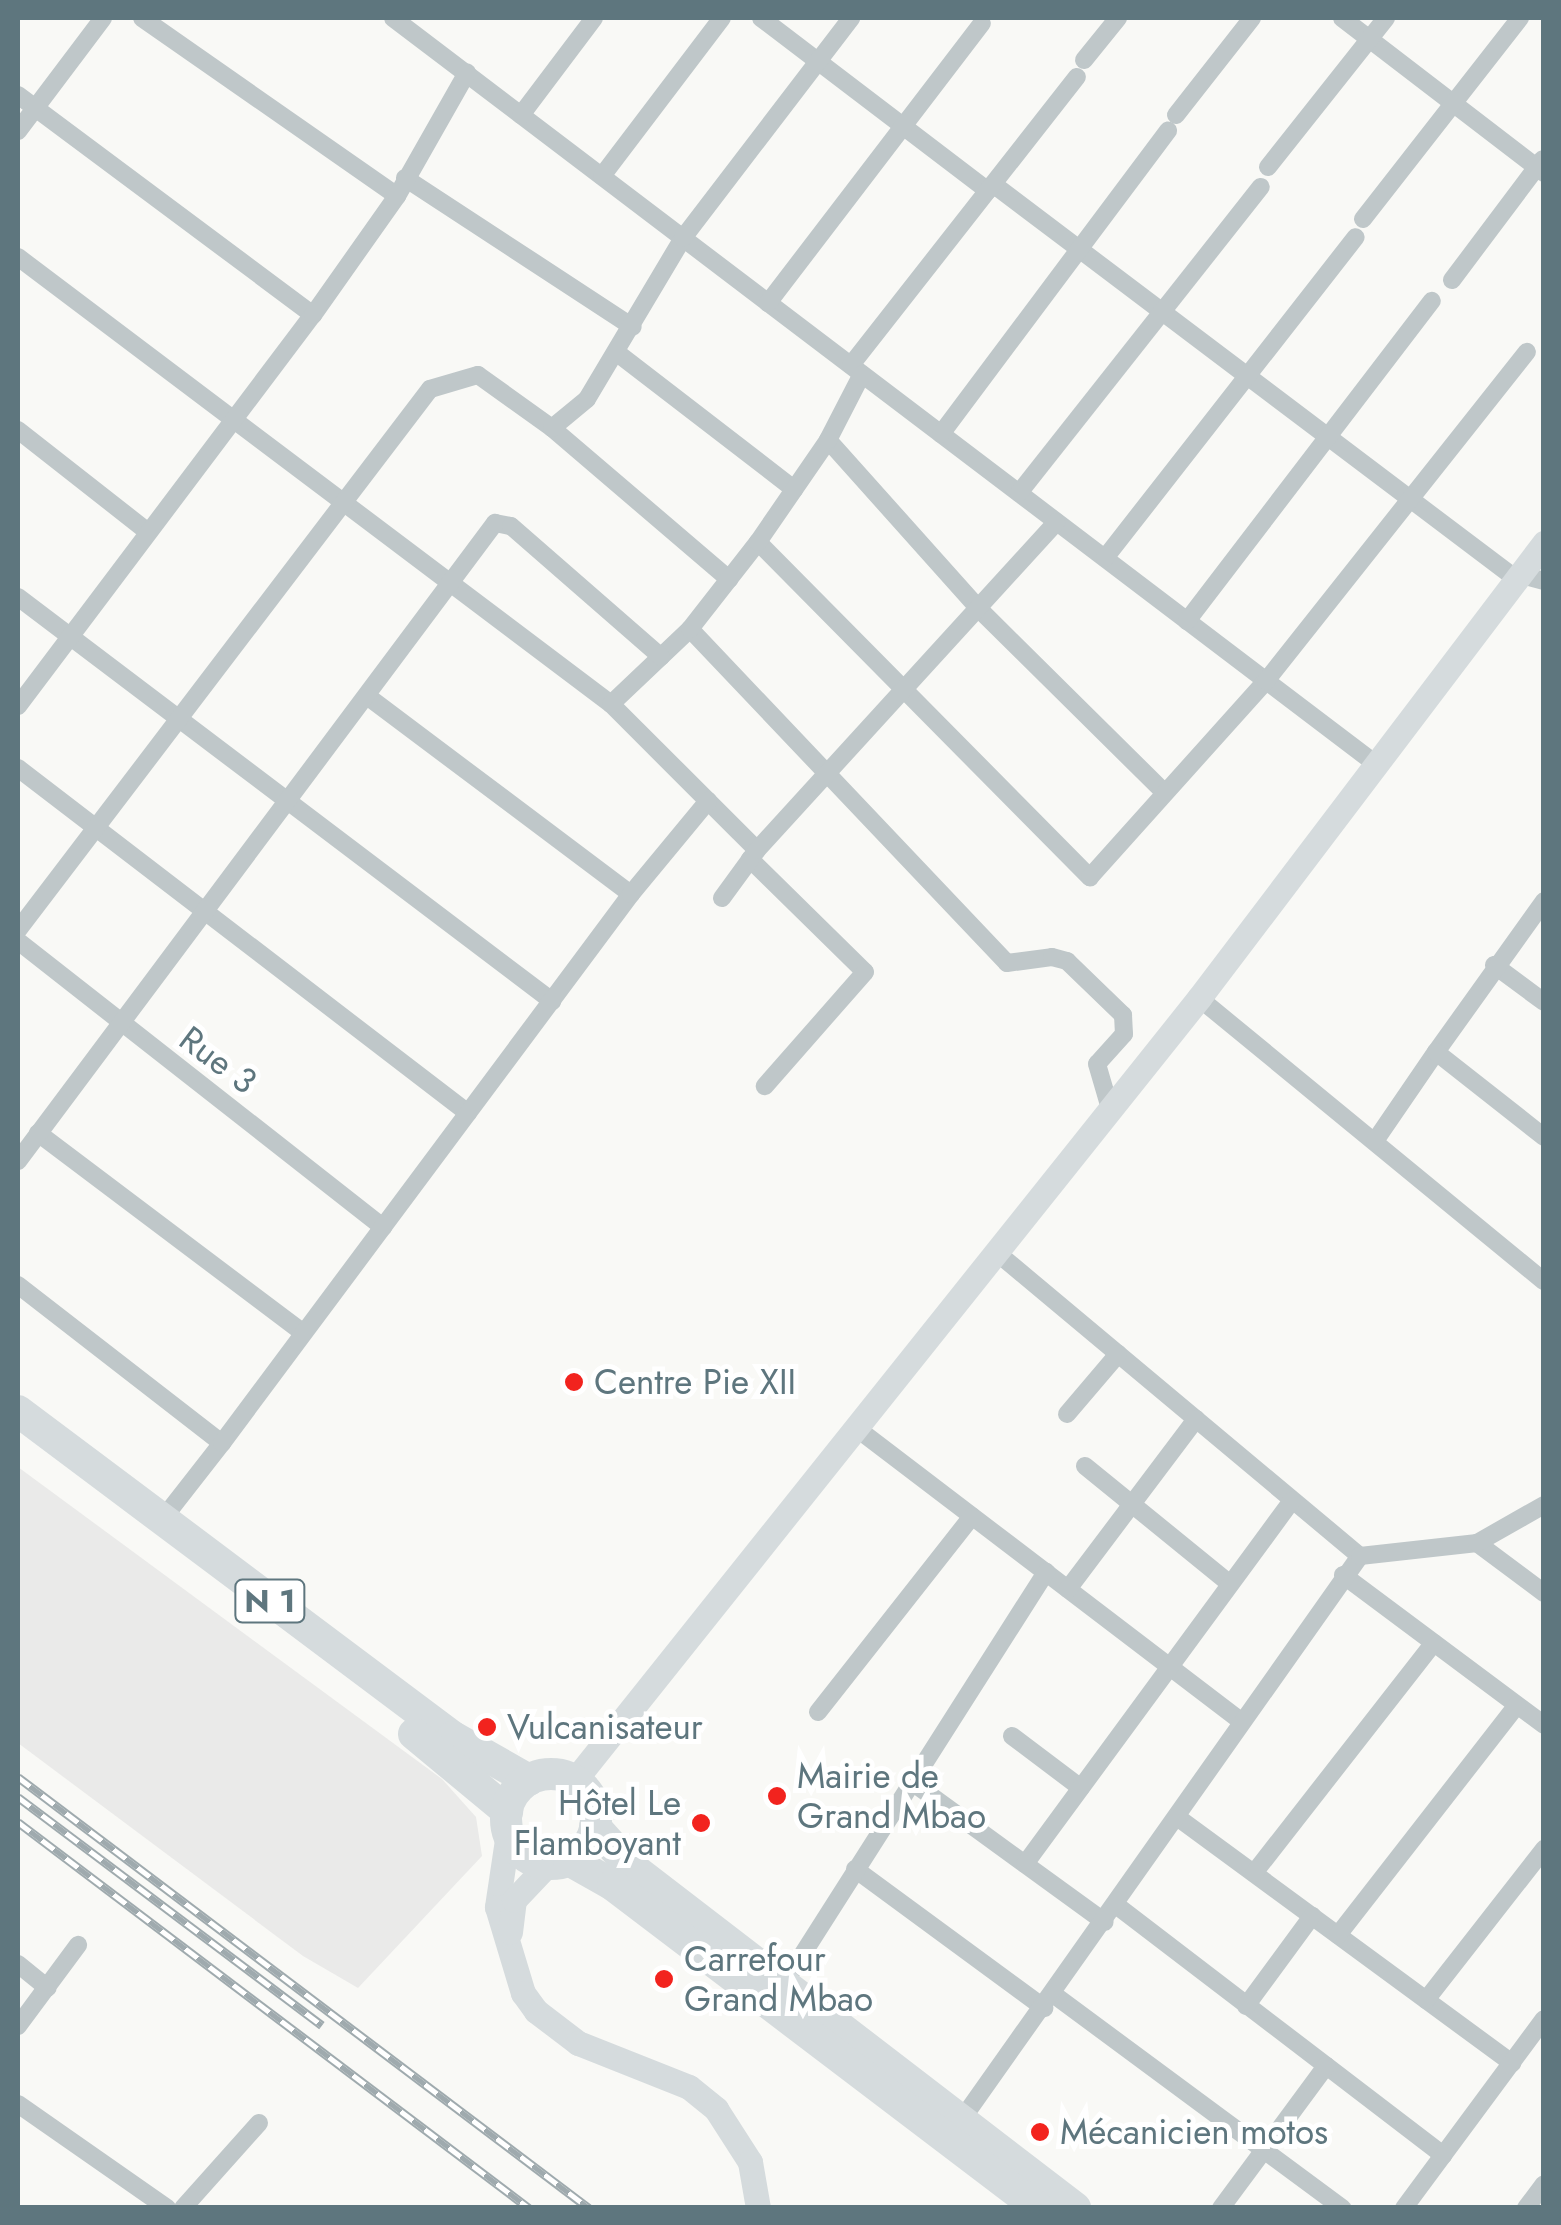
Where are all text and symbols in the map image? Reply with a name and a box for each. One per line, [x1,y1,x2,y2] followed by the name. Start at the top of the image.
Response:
[171,1017,265,1103] street label: Rue 3
[594,1361,796,1403] place label: Centre Pie XII
[563,1371,585,1393] marker: Centre Pie XII
[232,1574,308,1628] road number: N 1
[507,1706,703,1748] place label: Vulcanisateur
[476,1716,498,1738] marker: Vulcanisateur
[797,1755,986,1837] place label: Mairie de Grand Mbao
[514,1782,681,1864] place label: Hôtel Le Flamboyant
[766,1785,788,1807] marker: Mairie de Grand Mbao
[690,1812,712,1834] marker: Hôtel Le Flamboyant
[684,1938,873,2020] place label: Carrefour Grand Mbao
[653,1968,675,1990] marker: Carrefour Grand Mbao
[1060,2111,1328,2153] place label: Mécanicien motos
[1029,2121,1051,2143] marker: Mécanicien motos

